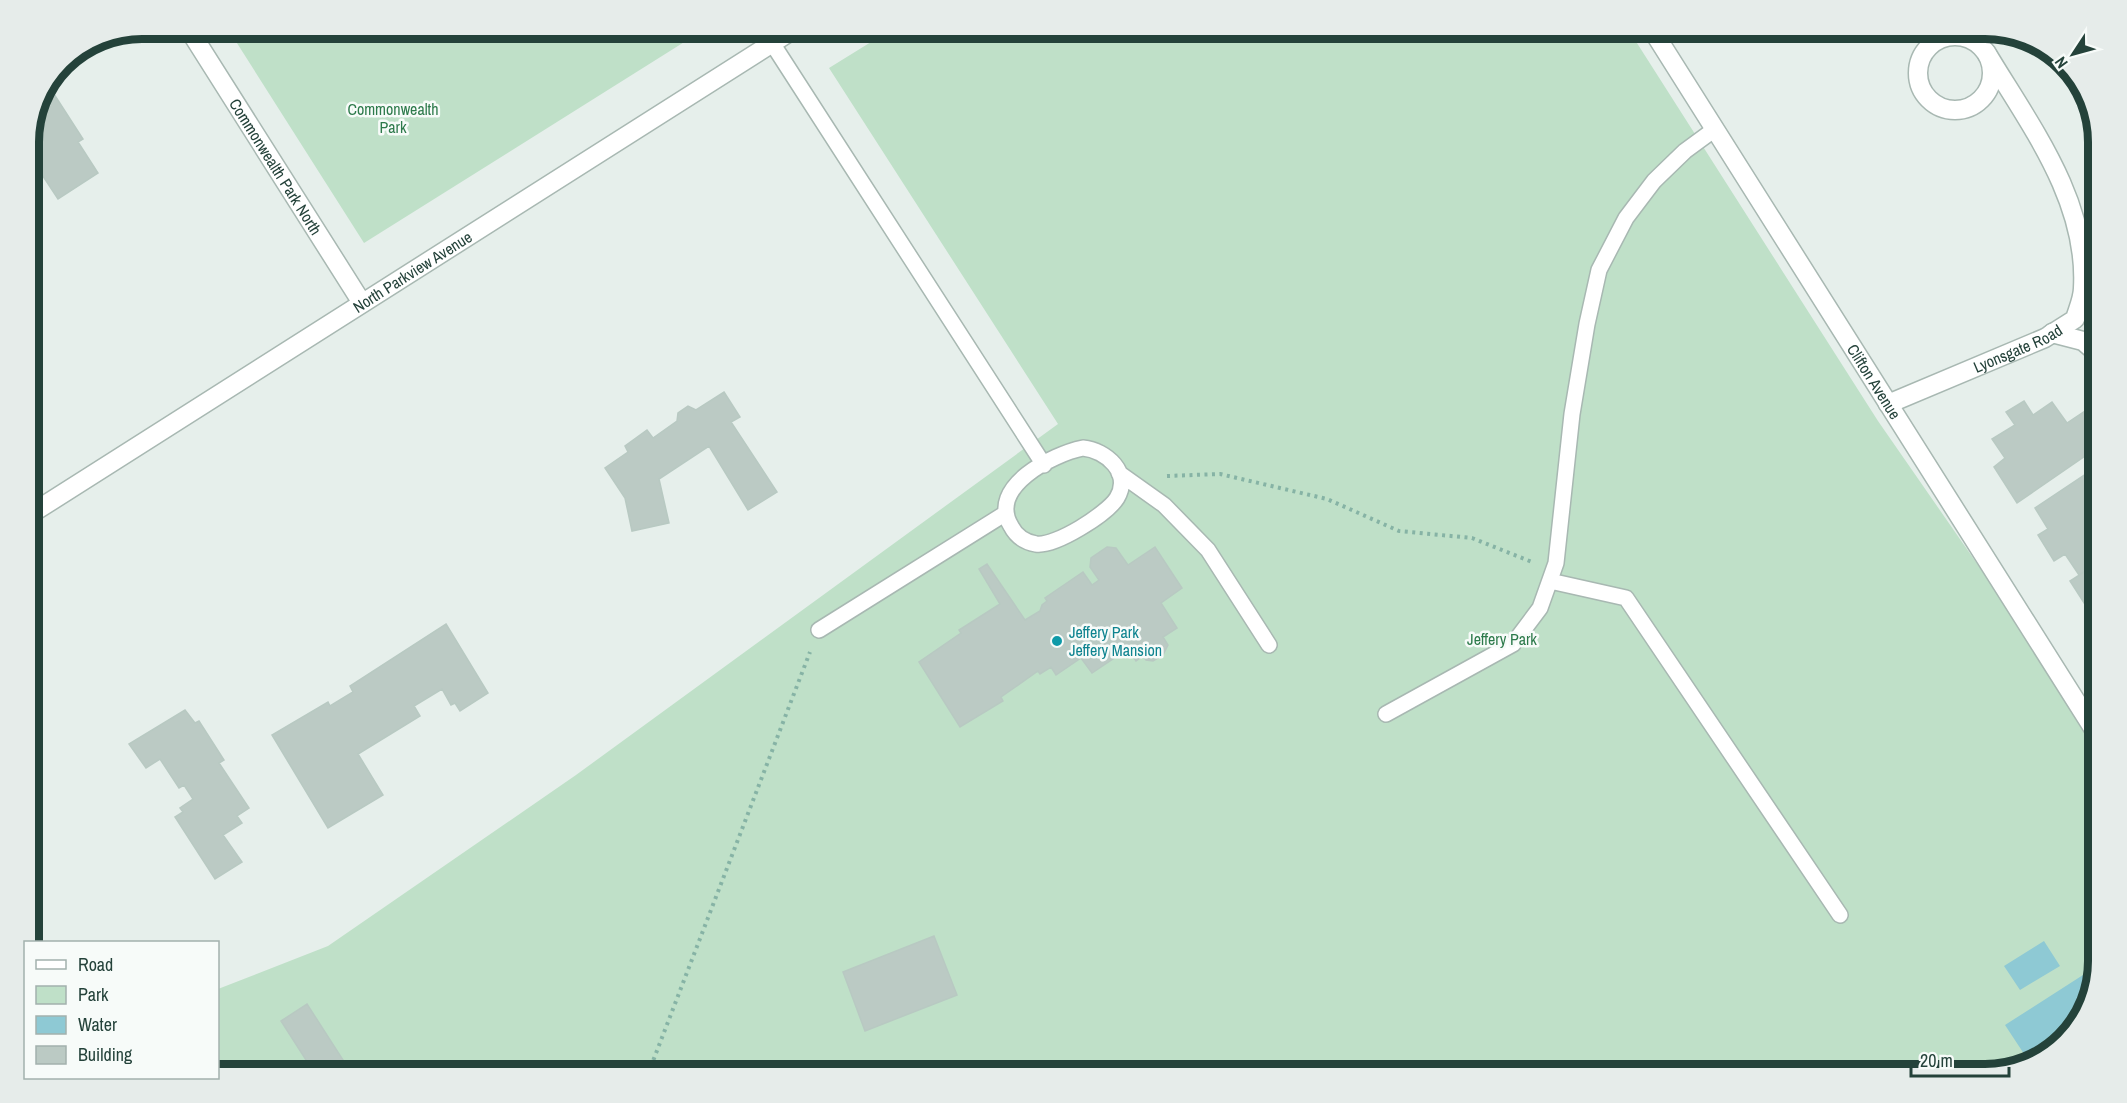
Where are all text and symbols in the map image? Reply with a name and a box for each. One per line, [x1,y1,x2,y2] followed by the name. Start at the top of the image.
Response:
[2043,24,2103,84] north arrow
[2049,53,2073,73] text: N
[224,94,327,239] street label: Commonwealth Park North
[347,98,439,138] park label: Commonwealth Park
[349,226,476,318] street label: North Parkview Avenue
[1970,319,2066,378] street label: Lyonsgate Road
[1842,340,1906,423] street label: Clifton Avenue
[1069,621,1162,661] place label: Jeffery Park Jeffery Mansion
[1467,628,1537,650] park label: Jeffery Park
[1050,634,1064,648] marker: Jeffery Park Jeffery Mansion
[24,941,219,1079] legend
[78,952,113,977] text: Road
[78,982,109,1007] text: Park
[78,1012,117,1037] text: Water
[1911,1040,2008,1078] scale bar
[78,1042,133,1067] text: Building
[1920,1048,1953,1073] text: 20 m

